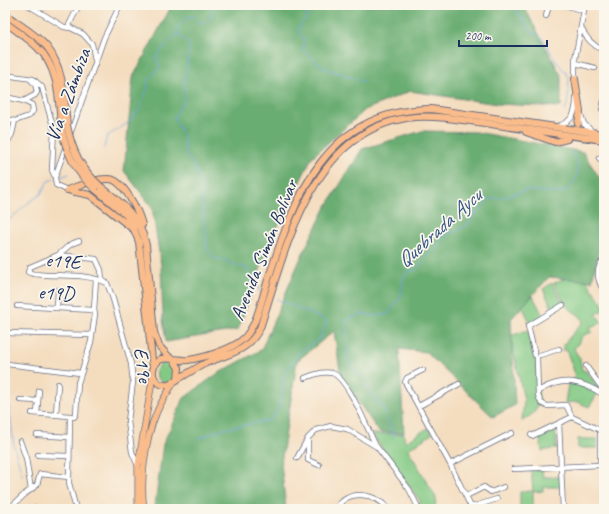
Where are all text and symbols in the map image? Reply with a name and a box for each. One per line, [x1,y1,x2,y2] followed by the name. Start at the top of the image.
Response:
[459,22,547,48] scale bar
[465,28,492,44] text: 200 m
[40,43,97,145] street label: Vía a Zámbiza
[224,174,304,324] street label: Avenida Simón Bolívar
[391,181,489,273] water label: Quebrada Aycu
[45,247,84,275] street label: e19E
[37,280,76,307] street label: e19D
[128,346,158,386] street label: E19e

